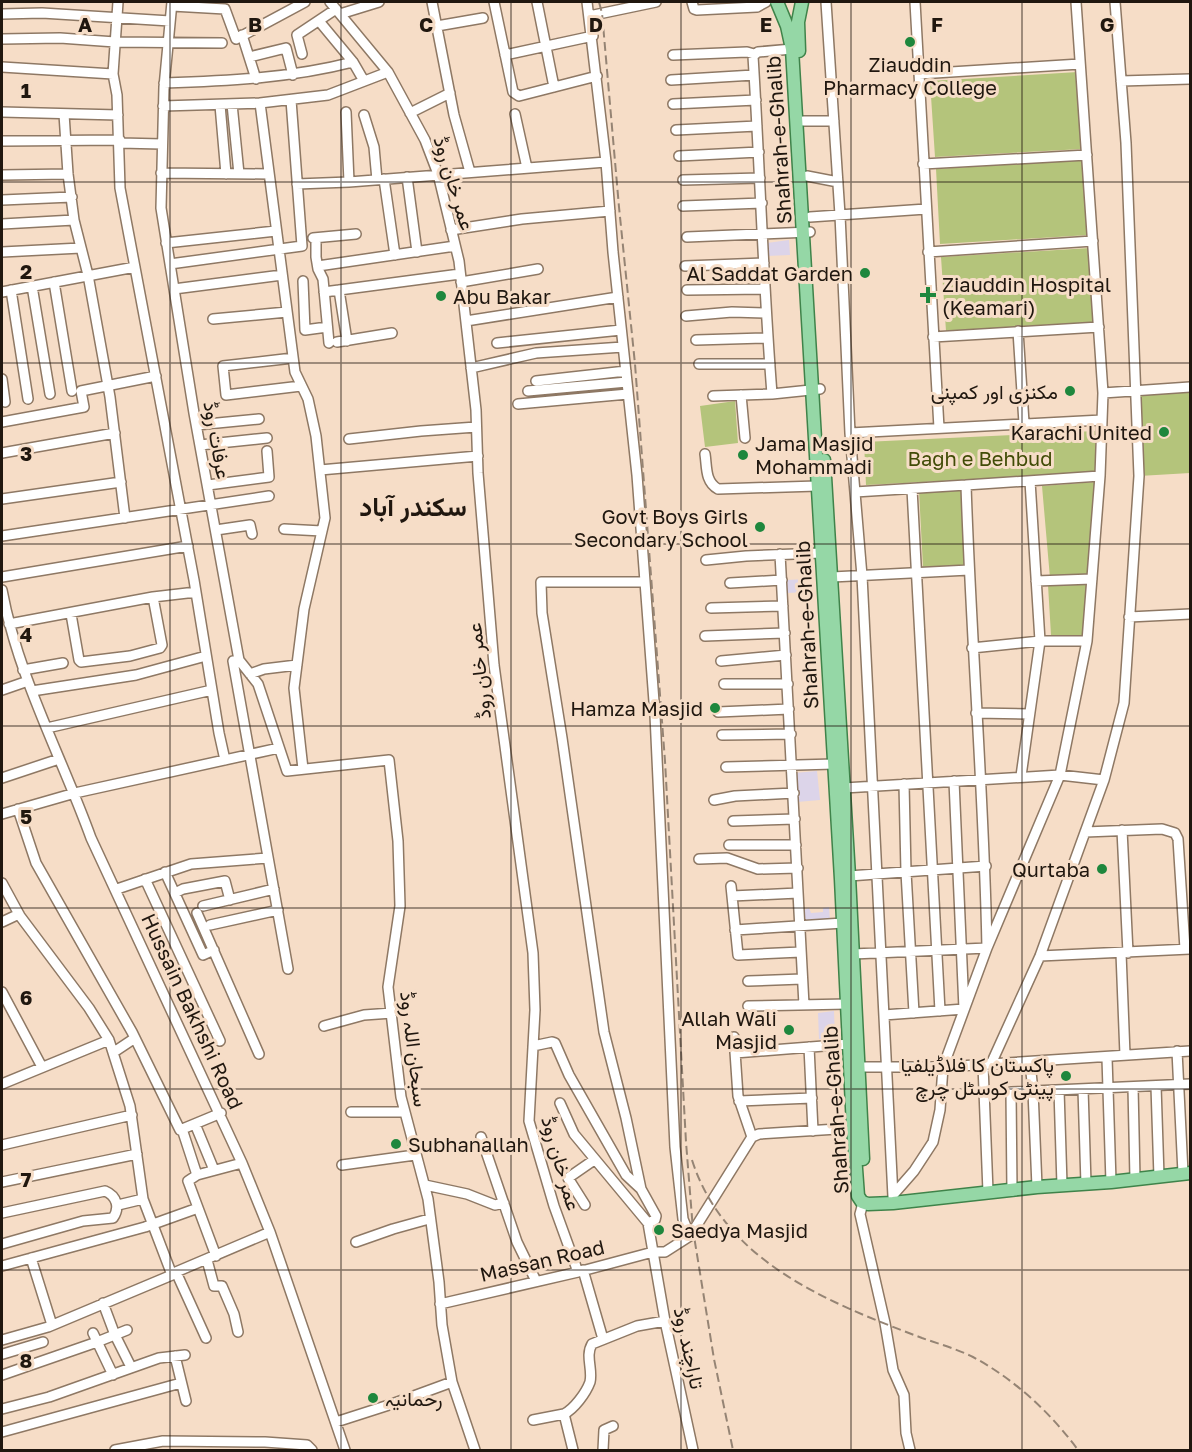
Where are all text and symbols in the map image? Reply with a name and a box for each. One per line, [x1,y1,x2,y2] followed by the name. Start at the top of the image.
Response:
[78,12,92,36] text: A
[248,12,262,36] text: B
[419,12,433,36] text: C
[589,12,603,36] text: D
[760,12,772,36] text: E
[931,12,943,36] text: F
[1100,12,1114,36] text: G
[903,35,917,49] marker: Ziauddin Pharmacy College
[823,52,997,99] place label: Ziauddin Pharmacy College
[760,55,796,225] street label: Shahrah-e-Ghalib
[21,78,31,102] text: 1
[427,133,481,233] street label: عمر خان روڈ
[20,259,32,283] text: 2
[687,261,853,285] place label: Al Saddat Garden
[858,266,872,280] marker: Al Saddat Garden
[942,272,1111,319] place label: Ziauddin Hospital (Keamari)
[453,284,551,308] place label: Abu Bakar
[919,286,937,304] marker: Ziauddin Hospital (Keamari)
[434,289,448,303] marker: Abu Bakar
[931,379,1058,406] place label: مکنزی اور کمپنی
[1063,384,1077,398] marker: مکنزی اور کمپنی
[197,399,237,481] street label: عرفات روڈ
[1010,420,1152,444] place label: Karachi United
[1157,425,1171,439] marker: Karachi United
[755,431,874,478] place label: Jama Masjid Mohammadi
[20,441,32,465] text: 3
[908,446,1052,470] park label: Bagh e Behbud
[736,448,750,462] marker: Jama Masjid Mohammadi
[359,491,467,523] district label: سکندر آباد
[574,504,748,551] place label: Govt Boys Girls Secondary School
[753,520,767,534] marker: Govt Boys Girls Secondary School
[790,540,822,710] street label: Shahrah-e-Ghalib
[461,621,497,720] street label: عمر خان روڈ
[20,622,32,646] text: 4
[570,696,703,720] place label: Hamza Masjid
[708,701,722,715] marker: Hamza Masjid
[20,804,32,828] text: 5
[1012,857,1090,881] place label: Qurtaba
[1095,862,1109,876] marker: Qurtaba
[137,909,249,1113] street label: Hussain Bakhshi Road
[20,985,32,1009] text: 6
[394,990,434,1108] street label: سبحان اللہ روڈ
[681,1006,777,1053] place label: Allah Wali Masjid
[782,1023,796,1037] marker: Allah Wali Masjid
[817,1025,853,1195] street label: Shahrah-e-Ghalib
[900,1052,1054,1102] place label: پاکستان کا فلاڈیلفیا پینٹی کوسٹل چرچ
[1059,1069,1073,1083] marker: پاکستان کا فلاڈیلفیا پینٹی کوسٹل چرچ
[535,1113,587,1213] street label: عمر خان روڈ
[408,1132,529,1156] place label: Subhanallah
[389,1137,403,1151] marker: Subhanallah
[21,1167,32,1191] text: 7
[671,1218,808,1242] place label: Saedya Masjid
[652,1223,666,1237] marker: Saedya Masjid
[477,1234,607,1286] street label: Massan Road
[667,1305,710,1392] street label: تاراچند روڈ
[20,1348,32,1372] text: 8
[385,1386,443,1412] place label: رحمانیہ
[366,1391,380,1405] marker: رحمانیہ

